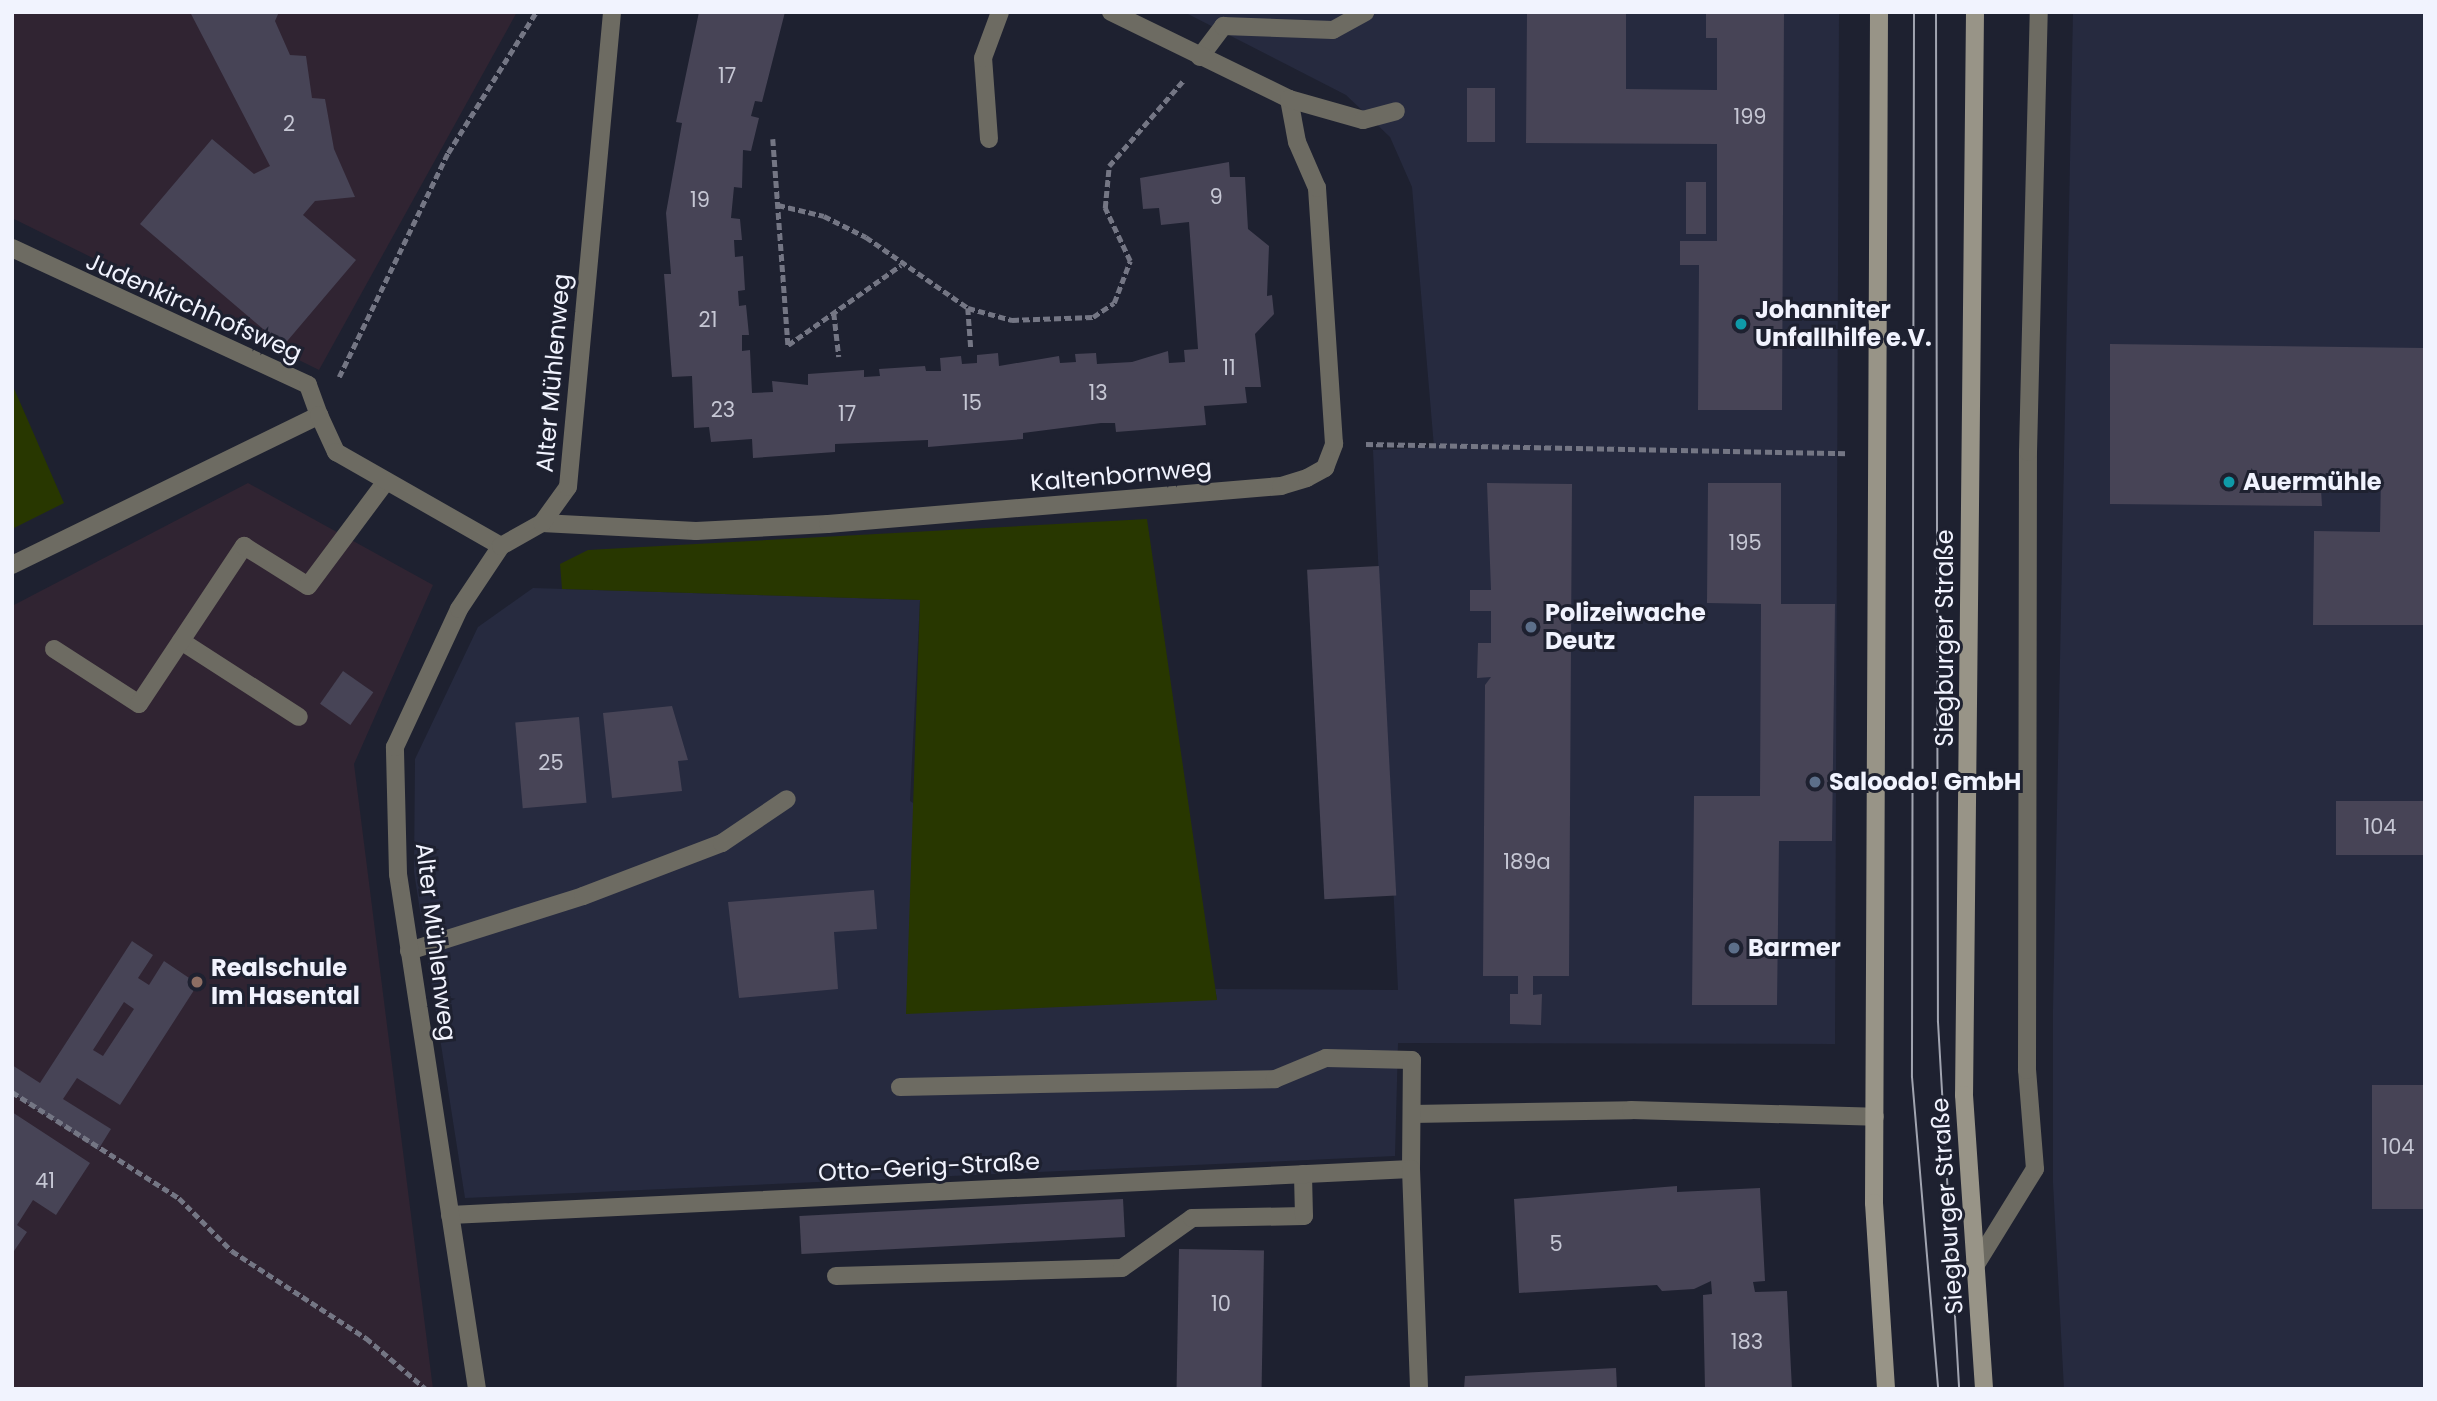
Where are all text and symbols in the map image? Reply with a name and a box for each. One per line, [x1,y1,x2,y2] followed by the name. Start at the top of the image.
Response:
[718,63,736,89] house number: 17
[1733,104,1767,130] house number: 199
[283,111,295,137] house number: 2
[1209,184,1223,210] house number: 9
[690,187,710,213] house number: 19
[81,246,307,368] street label: Judenkirchhofsweg
[530,272,576,474] street label: Alter Mühlenweg
[1755,296,1932,352] place label: Johanniter Unfallhilfe e.V.
[699,307,717,333] house number: 21
[1733,316,1749,332] marker: Johanniter Unfallhilfe e.V.
[1222,355,1236,381] house number: 11
[1088,380,1108,406] house number: 13
[962,390,982,416] house number: 15
[711,397,735,423] house number: 23
[838,401,856,427] house number: 17
[1029,453,1213,497] street label: Kaltenbornweg
[2243,468,2382,496] place label: Auermühle
[2221,474,2237,490] marker: Auermühle
[1931,529,1959,747] street label: Siegburger Straße
[1728,530,1762,556] house number: 195
[1545,599,1706,655] place label: Polizeiwache Deutz
[1523,619,1539,635] marker: Polizeiwache Deutz
[538,750,564,776] house number: 25
[1829,768,2021,796] place label: Saloodo! GmbH
[1807,774,1823,790] marker: Saloodo! GmbH
[2363,814,2397,840] house number: 104
[410,841,462,1043] street label: Alter Mühlenweg
[1503,849,1551,875] house number: 189a
[1748,934,1841,962] place label: Barmer
[1726,940,1742,956] marker: Barmer
[211,954,360,1010] place label: Realschule Im Hasental
[189,974,205,990] marker: Realschule Im Hasental
[1925,1097,1969,1315] street label: Siegburger Straße
[2381,1134,2415,1160] house number: 104
[817,1147,1041,1187] street label: Otto-Gerig-Straße
[35,1168,55,1194] house number: 41
[1549,1231,1563,1257] house number: 5
[1211,1291,1231,1317] house number: 10
[1731,1329,1763,1355] house number: 183

